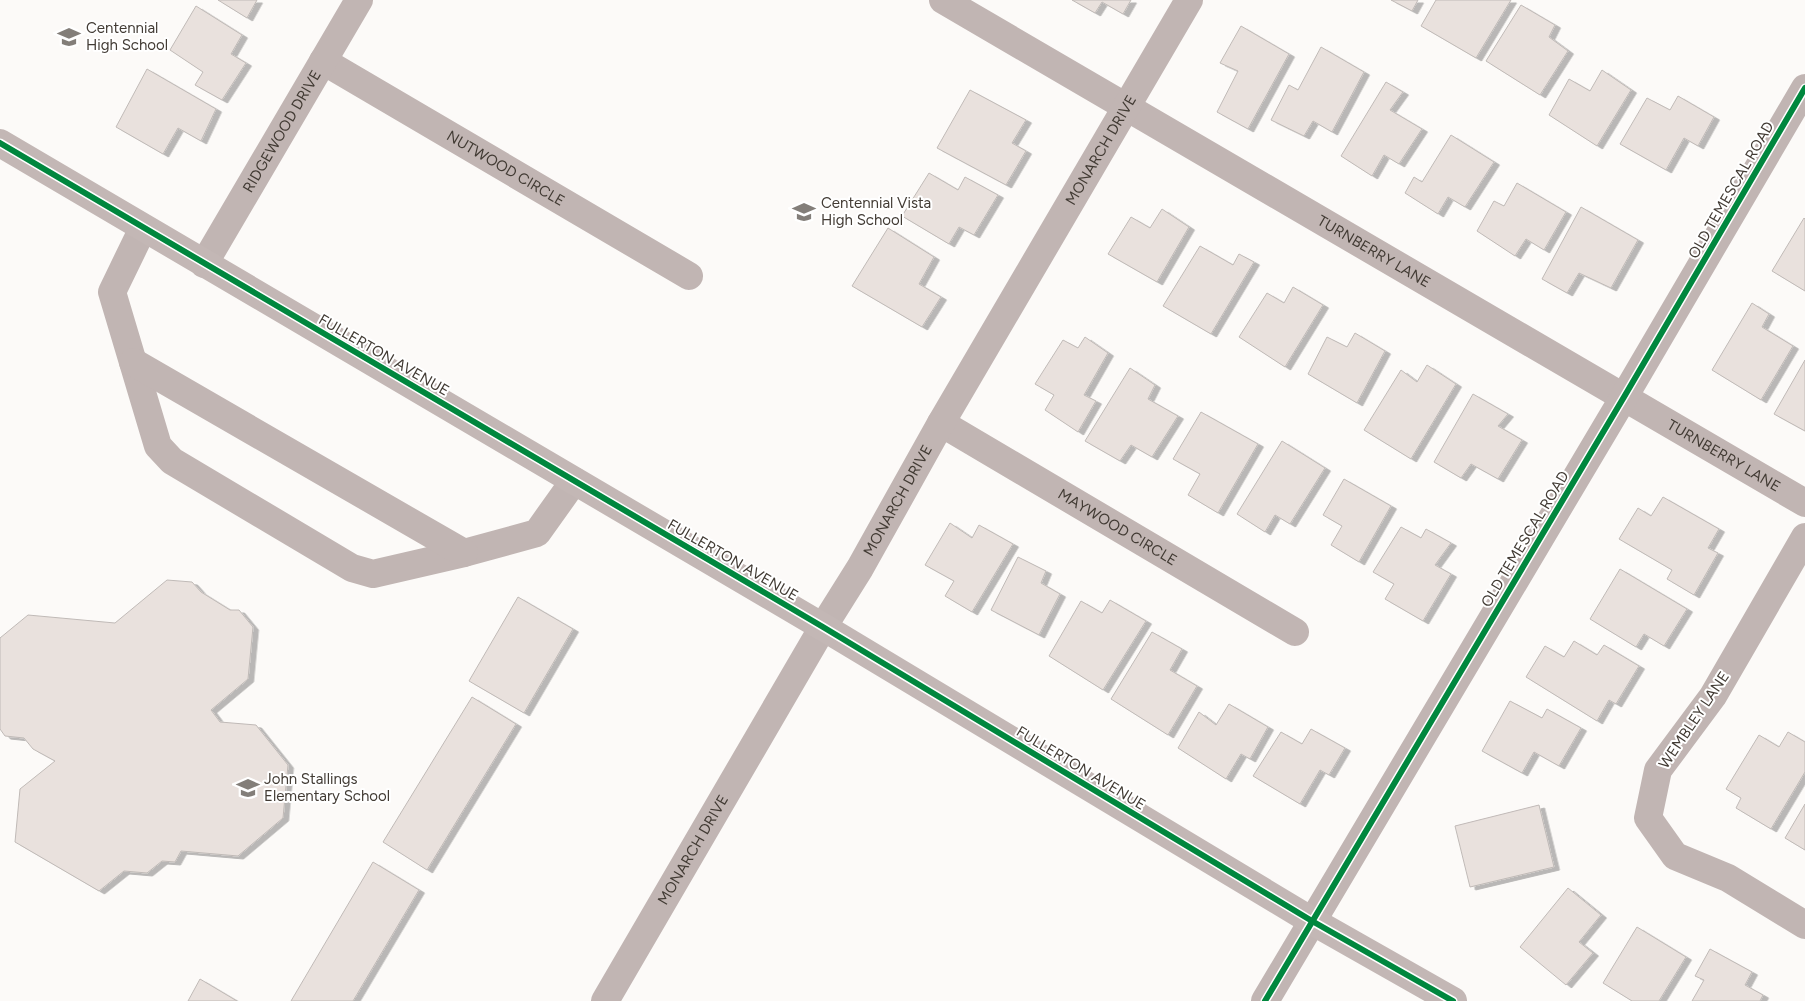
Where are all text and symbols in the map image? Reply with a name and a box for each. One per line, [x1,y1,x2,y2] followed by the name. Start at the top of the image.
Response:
[86,19,168,54] place label: Centennial High School
[56,24,82,50] school or university icon: Centennial High School
[239,67,325,196] street label: RIDGEWOOD DRIVE
[1062,92,1140,208] street label: MONARCH DRIVE
[1684,118,1778,262] street label: OLD TEMESCAL ROAD
[443,127,568,210] street label: NUTWOOD CIRCLE
[821,194,931,229] place label: Centennial Vista High School
[791,199,817,225] school or university icon: Centennial Vista High School
[1314,211,1434,292] street label: TURNBERRY LANE
[316,310,452,400] street label: FULLERTON AVENUE
[1664,416,1784,496] street label: TURNBERRY LANE
[860,442,936,559] street label: MONARCH DRIVE
[1477,468,1573,610] street label: OLD TEMESCAL ROAD
[1055,485,1180,569] street label: MAYWOOD CIRCLE
[665,515,801,605] street label: FULLERTON AVENUE
[1655,668,1733,772] street label: WEMBLEY LANE
[1013,722,1149,814] street label: FULLERTON AVENUE
[264,770,390,805] place label: John Stallings Elementary School
[235,775,261,801] school or university icon: John Stallings Elementary School
[654,792,732,908] street label: MONARCH DRIVE

